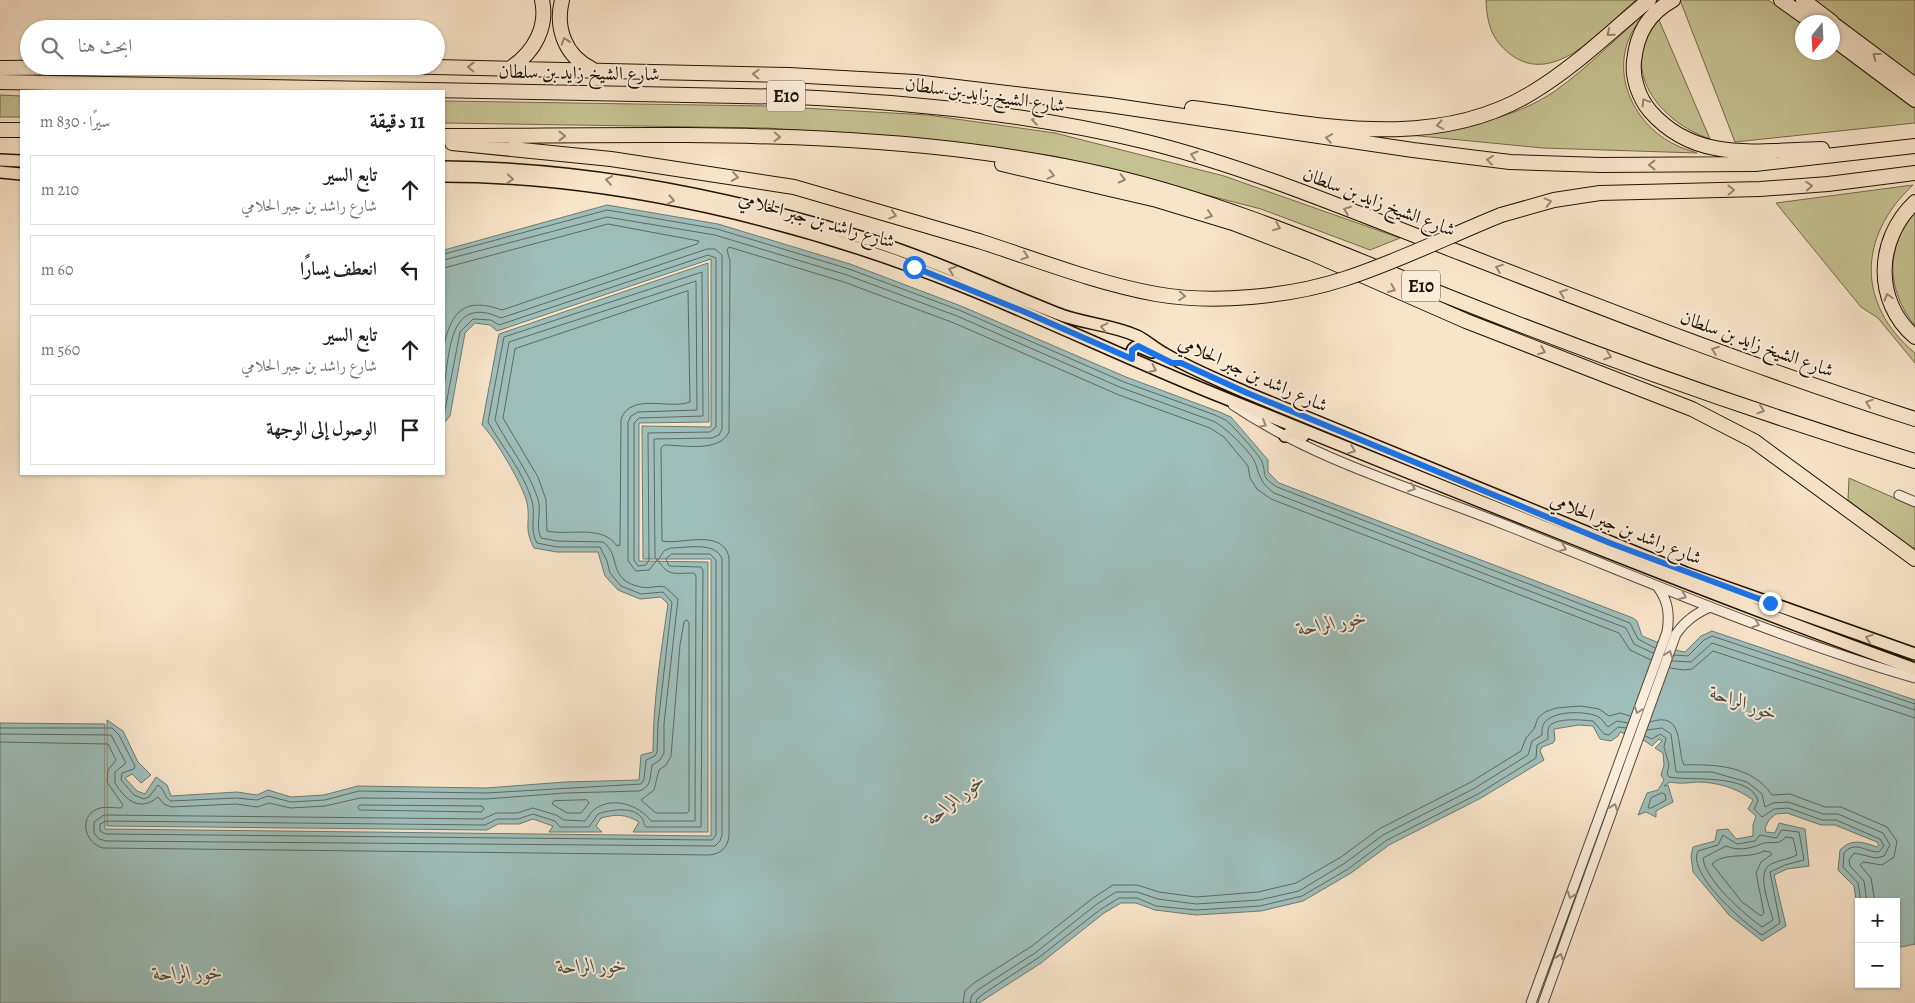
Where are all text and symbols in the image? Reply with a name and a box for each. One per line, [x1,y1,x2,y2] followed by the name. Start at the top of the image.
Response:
[1795,15,1840,60] north arrow
[20,20,445,75] search box
[1607,27,1616,36] one-way arrow
[78,33,132,59] text: ابحث هنا
[38,34,66,62] icon: search
[560,37,570,45] one-way arrow
[1873,53,1882,61] one-way arrow
[498,59,660,91] street label: شارع الشيخ زايد بن سلطان
[466,62,474,72] one-way arrow
[751,69,759,79] one-way arrow
[903,71,1067,123] street label: شارع الشيخ زايد بن سلطان
[767,80,805,112] road number: E10
[1641,98,1651,107] one-way arrow
[370,107,425,135] text: 11 دقيقة
[40,111,110,133] text: سيرًا · 830 m
[1031,116,1040,126] one-way arrow
[1435,120,1444,130] one-way arrow
[559,131,567,141] one-way arrow
[774,132,782,143] one-way arrow
[1325,133,1333,144] one-way arrow
[1190,151,1198,161] one-way arrow
[1486,155,1494,166] one-way arrow
[1648,160,1656,170] one-way arrow
[1297,161,1459,247] street label: شارع الشيخ زايد بن سلطان
[324,162,377,188] text: تابع السير
[1047,169,1056,180] one-way arrow
[731,172,740,182] one-way arrow
[1118,173,1126,183] one-way arrow
[506,174,514,185] one-way arrow
[605,175,613,186] one-way arrow
[396,176,424,204] icon: ahead
[41,179,79,201] text: 210 m
[1805,180,1813,191] one-way arrow
[735,185,898,257] street label: شارع راشد بن جبر الحلامي
[1728,185,1735,195] one-way arrow
[241,195,377,217] text: شارع راشد بن جبر الحلامي
[667,195,675,205] one-way arrow
[1544,197,1552,208] one-way arrow
[1343,205,1352,216] one-way arrow
[889,209,897,219] one-way arrow
[1204,210,1213,220] one-way arrow
[1272,221,1281,231] one-way arrow
[1021,251,1029,261] one-way arrow
[300,256,377,282] text: انعطف يسارًا
[396,256,424,284] icon: left
[903,256,926,279] route start
[41,259,73,281] text: 60 m
[1495,264,1503,274] one-way arrow
[948,266,956,276] one-way arrow
[1402,270,1440,302] road number: E10
[1387,282,1396,293] one-way arrow
[1559,289,1568,299] one-way arrow
[1179,291,1187,302] one-way arrow
[1884,294,1894,302] one-way arrow
[1675,304,1837,388] street label: شارع الشيخ زايد بن سلطان
[324,322,377,348] text: تابع السير
[1099,322,1108,333] one-way arrow
[1173,329,1332,420] street label: شارع راشد بن جبر الحلامي
[396,336,424,364] icon: ahead
[41,339,80,361] text: 560 m
[1537,345,1546,355] one-way arrow
[1712,346,1720,356] one-way arrow
[1603,350,1612,360] one-way arrow
[241,355,377,377] text: شارع راشد بن جبر الحلامي
[1148,362,1157,373] one-way arrow
[1865,399,1874,409] one-way arrow
[1756,405,1765,415] one-way arrow
[266,416,377,442] text: الوصول إلى الوجهة
[396,416,424,444] icon: arrive
[1257,418,1266,428] one-way arrow
[1347,444,1356,454] one-way arrow
[1407,482,1416,493] one-way arrow
[1546,487,1706,573] street label: شارع راشد بن جبر الحلامي
[1558,542,1567,552] one-way arrow
[1679,591,1687,601] one-way arrow
[1759,592,1782,615] route end
[1293,604,1369,643] water label: خور الراحة
[1751,618,1759,628] one-way arrow
[1865,634,1874,644] one-way arrow
[1663,650,1673,659] one-way arrow
[1705,678,1781,727] water label: خور الراحة
[1634,705,1644,714] one-way arrow
[918,767,991,833] water label: خور الراحة
[1608,803,1618,812] one-way arrow
[1567,890,1577,899] one-way arrow
[1855,898,1900,988] map controls
[1855,898,1900,943] button: +
[1855,943,1900,988] button: −
[555,952,627,980] water label: خور الراحة
[1554,953,1564,962] one-way arrow
[151,959,223,987] water label: خور الراحة

